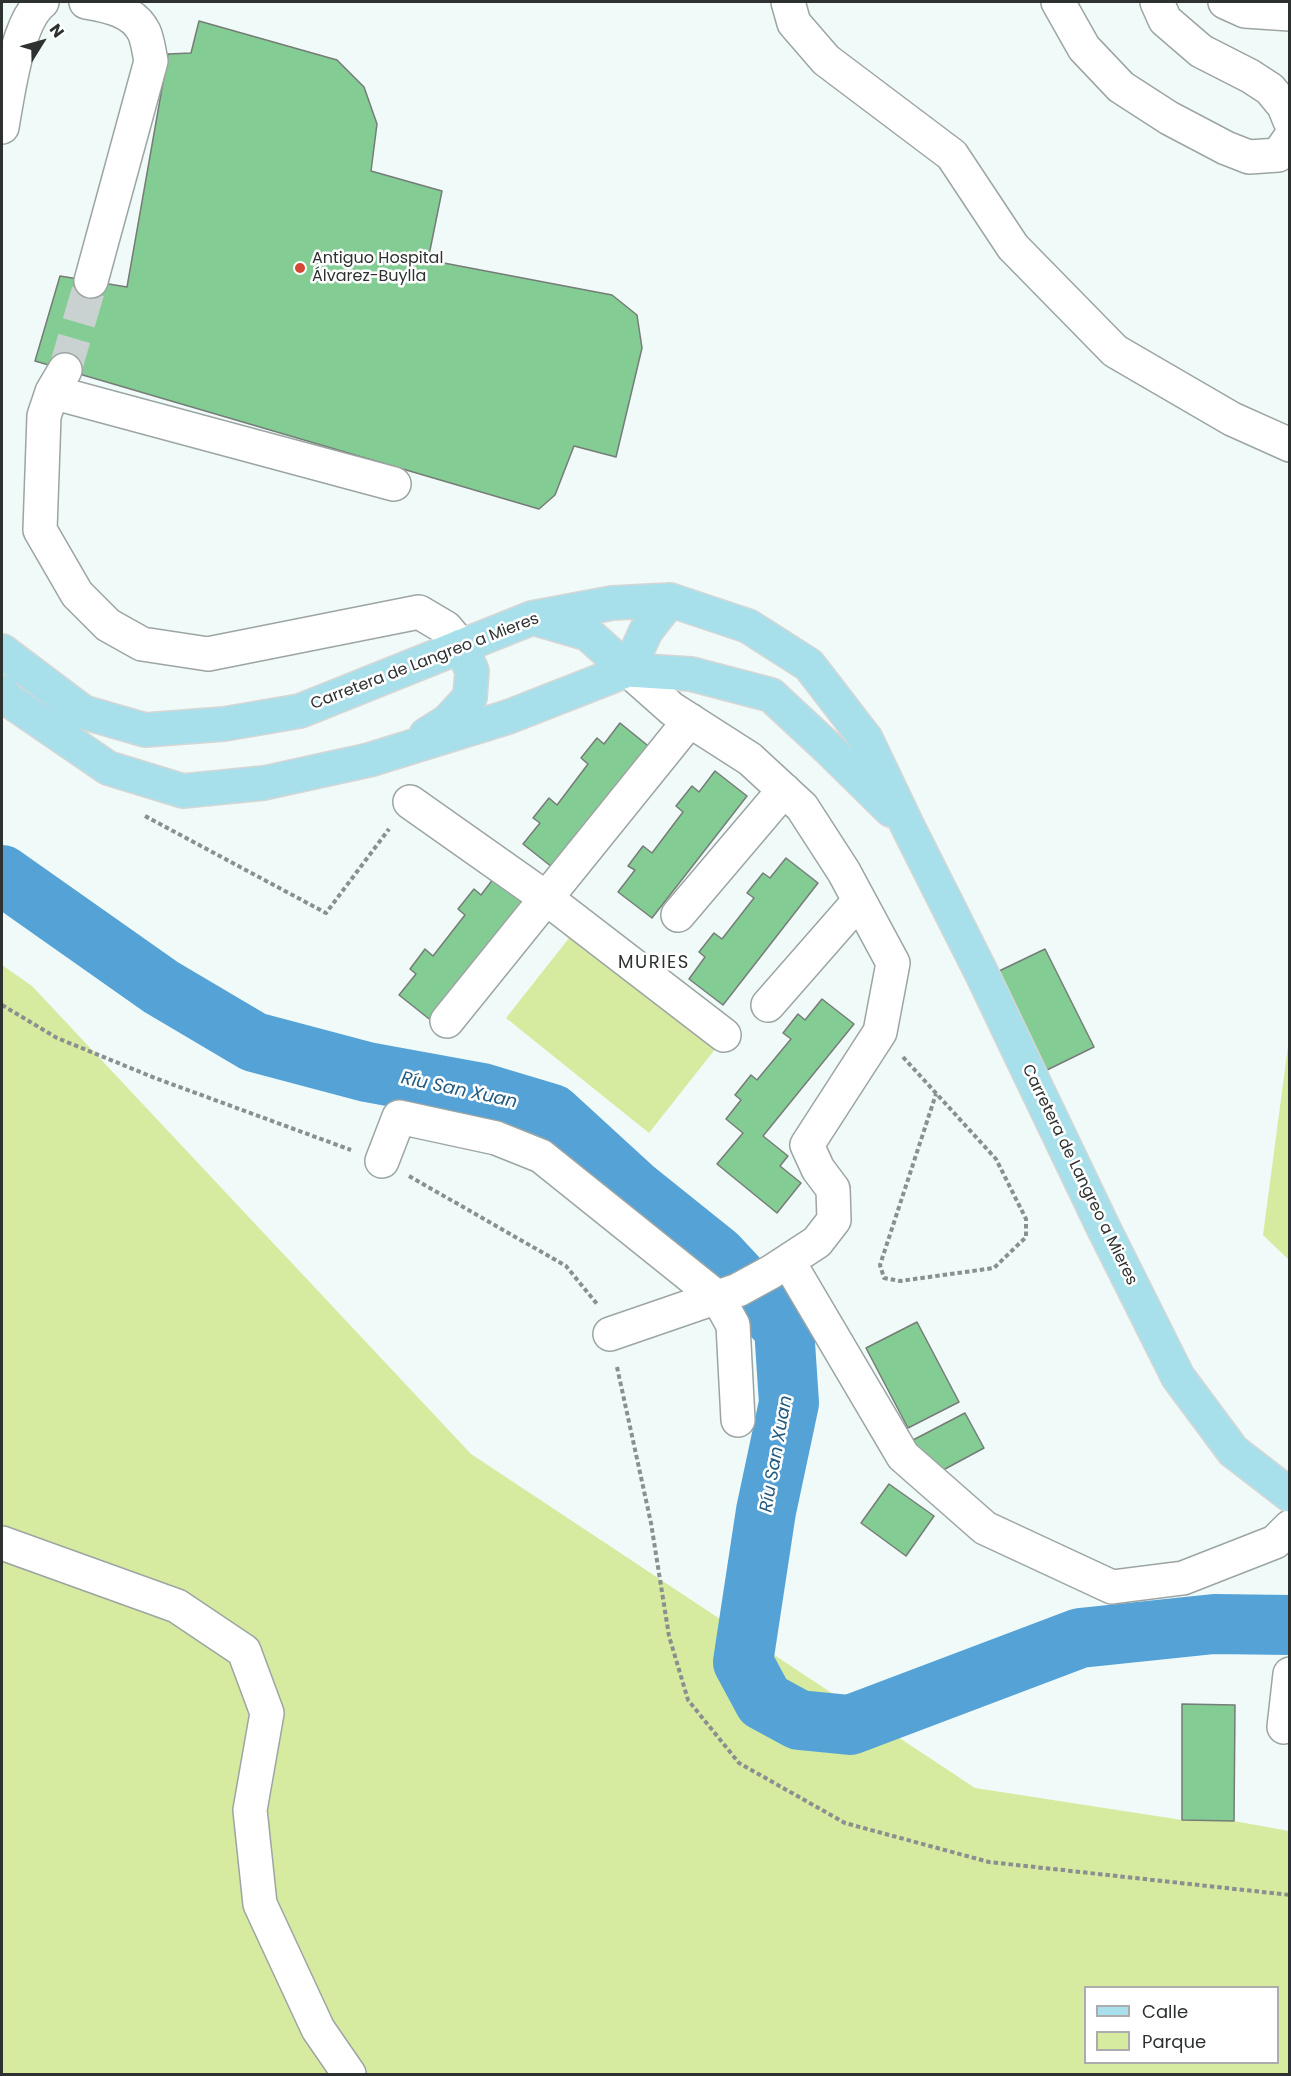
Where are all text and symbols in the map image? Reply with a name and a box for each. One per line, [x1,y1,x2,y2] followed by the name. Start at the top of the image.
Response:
[12,12,72,72] north arrow
[44,19,70,43] text: N
[312,249,443,287] place label: Antiguo Hospital Álvarez-Buylla
[293,261,307,275] marker: Antiguo Hospital Álvarez-Buylla
[308,610,542,714] street label: Carretera de Langreo a Mieres
[618,952,690,974] district label: MURIES
[1017,1062,1141,1288] street label: Carretera de Langreo a Mieres
[399,1068,519,1114] water label: Ríu San Xuan
[756,1394,798,1514] water label: Ríu San Xuan
[1084,1986,1279,2064] legend
[1142,1999,1188,2024] text: Calle
[1142,2029,1206,2054] text: Parque

